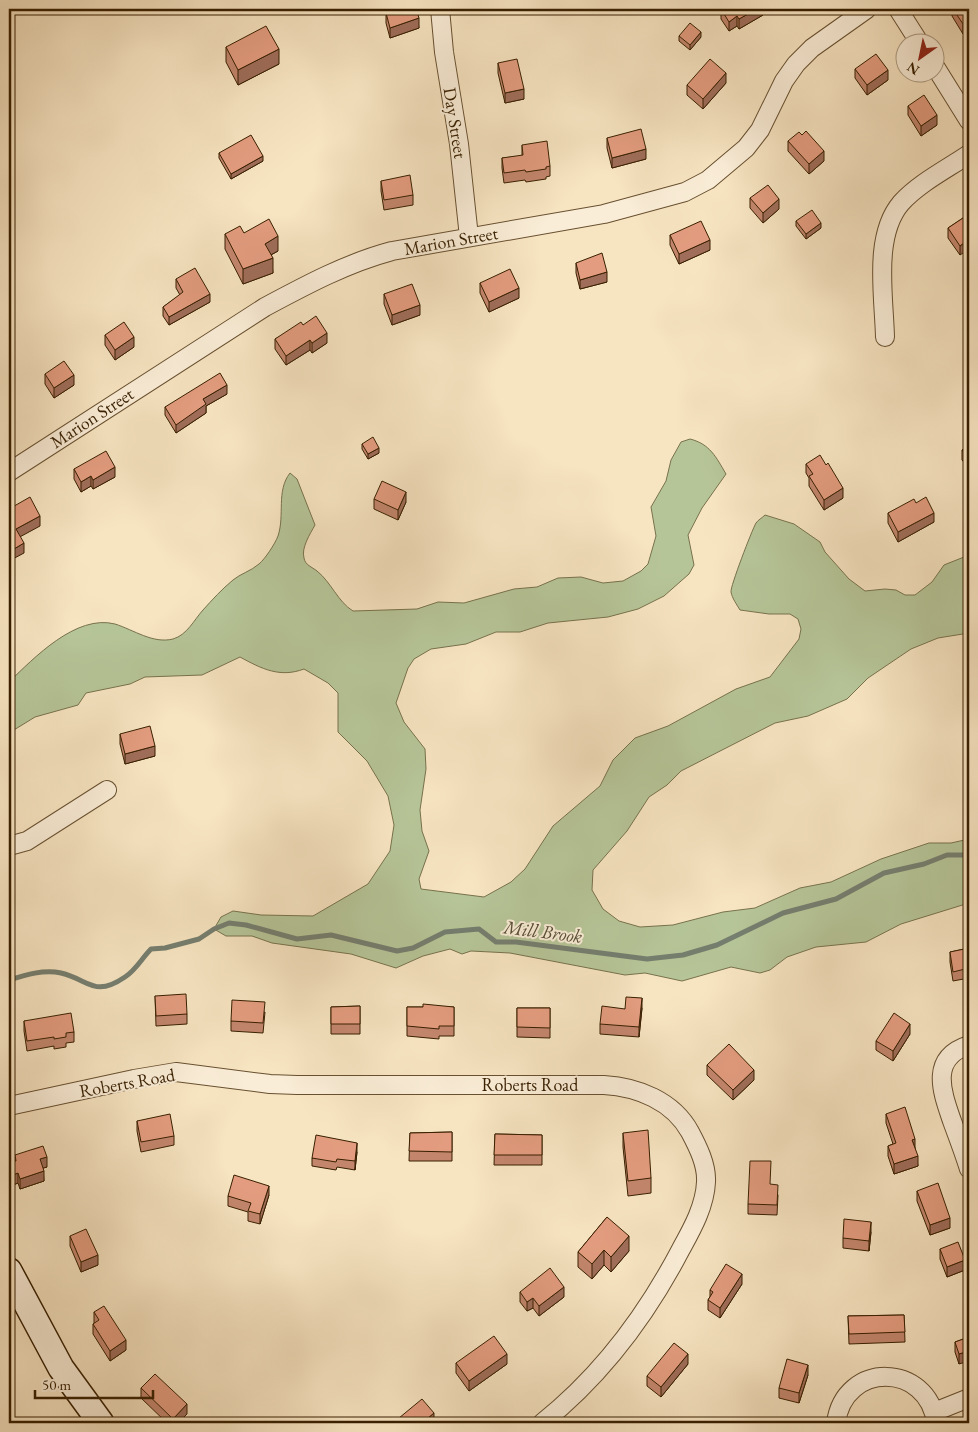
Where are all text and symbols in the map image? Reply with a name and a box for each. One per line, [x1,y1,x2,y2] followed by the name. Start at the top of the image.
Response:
[896,32,946,82] north arrow
[903,58,923,80] text: N
[439,86,473,160] street label: Day Street
[402,221,500,260] street label: Marion Street
[46,382,138,453] street label: Marion Street
[501,914,584,949] water label: Mill Brook
[77,1063,177,1102] street label: Roberts Road
[482,1073,579,1096] street label: Roberts Road
[35,1367,152,1399] scale bar
[42,1375,71,1394] text: 50 m

